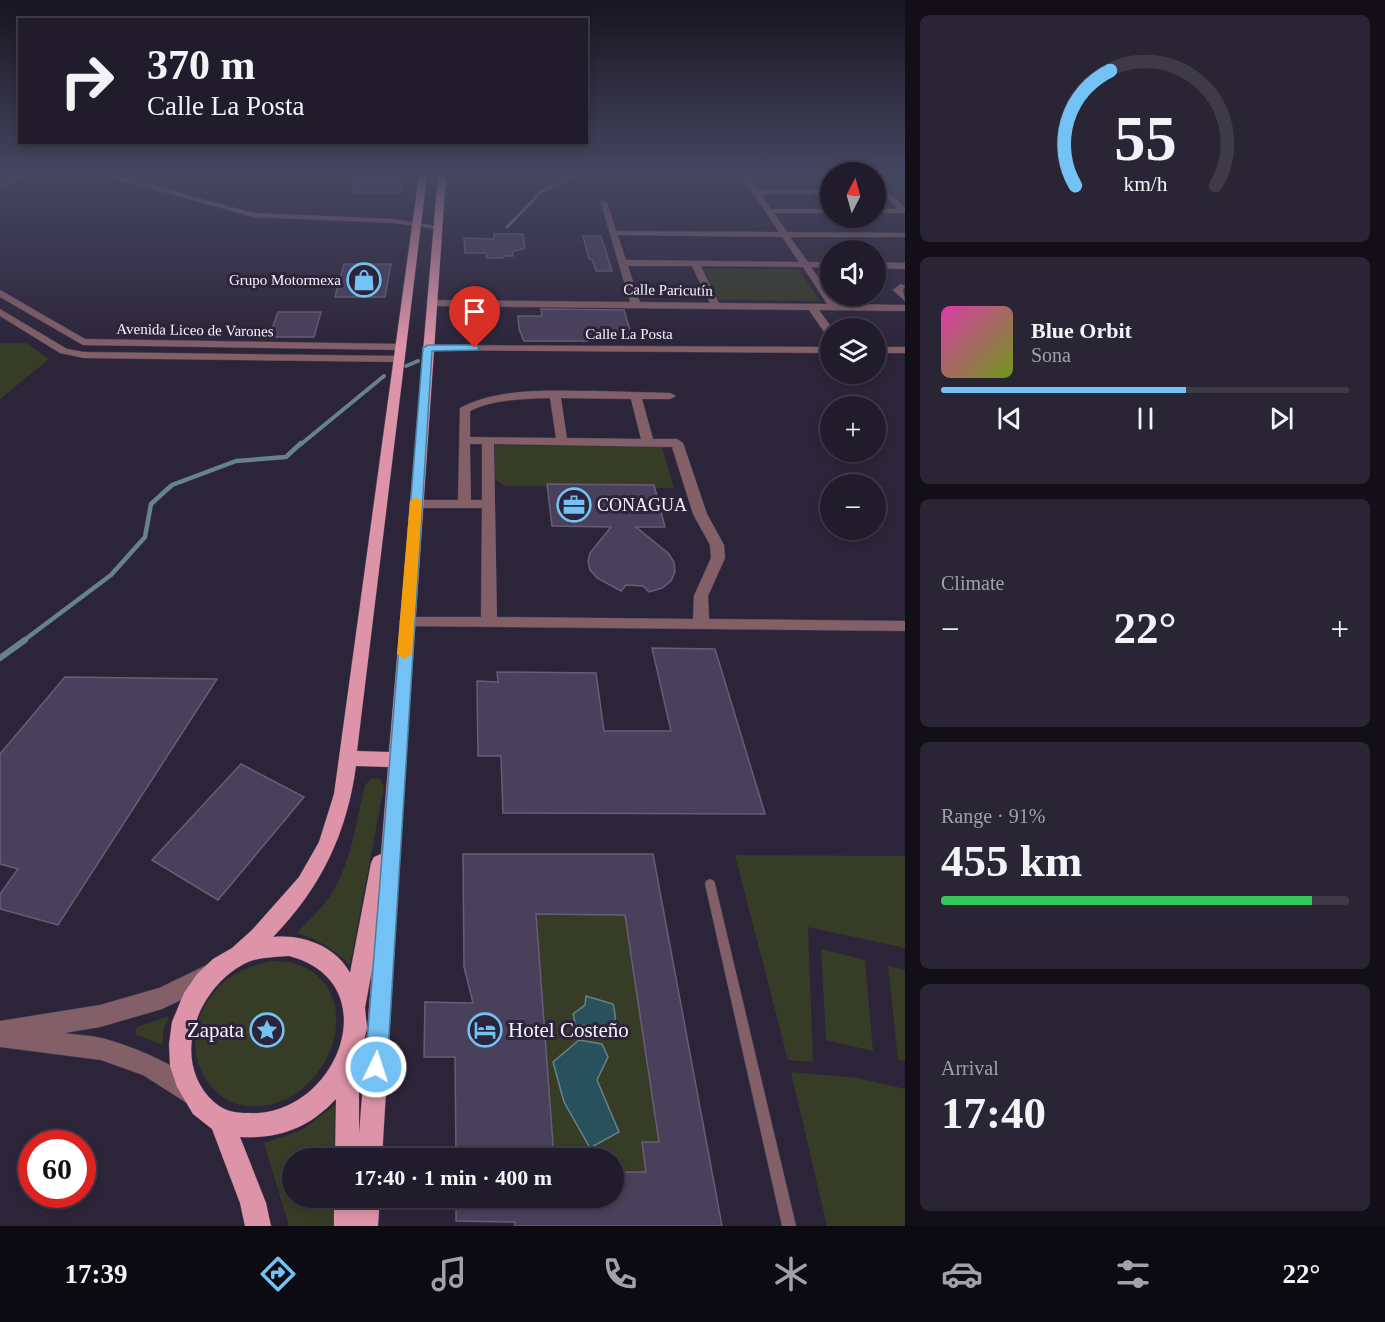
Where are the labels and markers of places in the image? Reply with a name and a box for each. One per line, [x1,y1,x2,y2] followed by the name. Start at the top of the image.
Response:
[346,262,382,298] shop icon: Grupo Motormexa
[229,272,341,288] place label: Grupo Motormexa
[449,286,500,348] pin
[556,487,592,523] office icon: CONAGUA
[597,495,687,515] place label: CONAGUA
[249,1012,285,1048] place icon: Zapata
[467,1012,503,1048] hotel icon: Hotel Costeño
[187,1018,245,1042] place label: Zapata
[508,1018,629,1042] place label: Hotel Costeño

